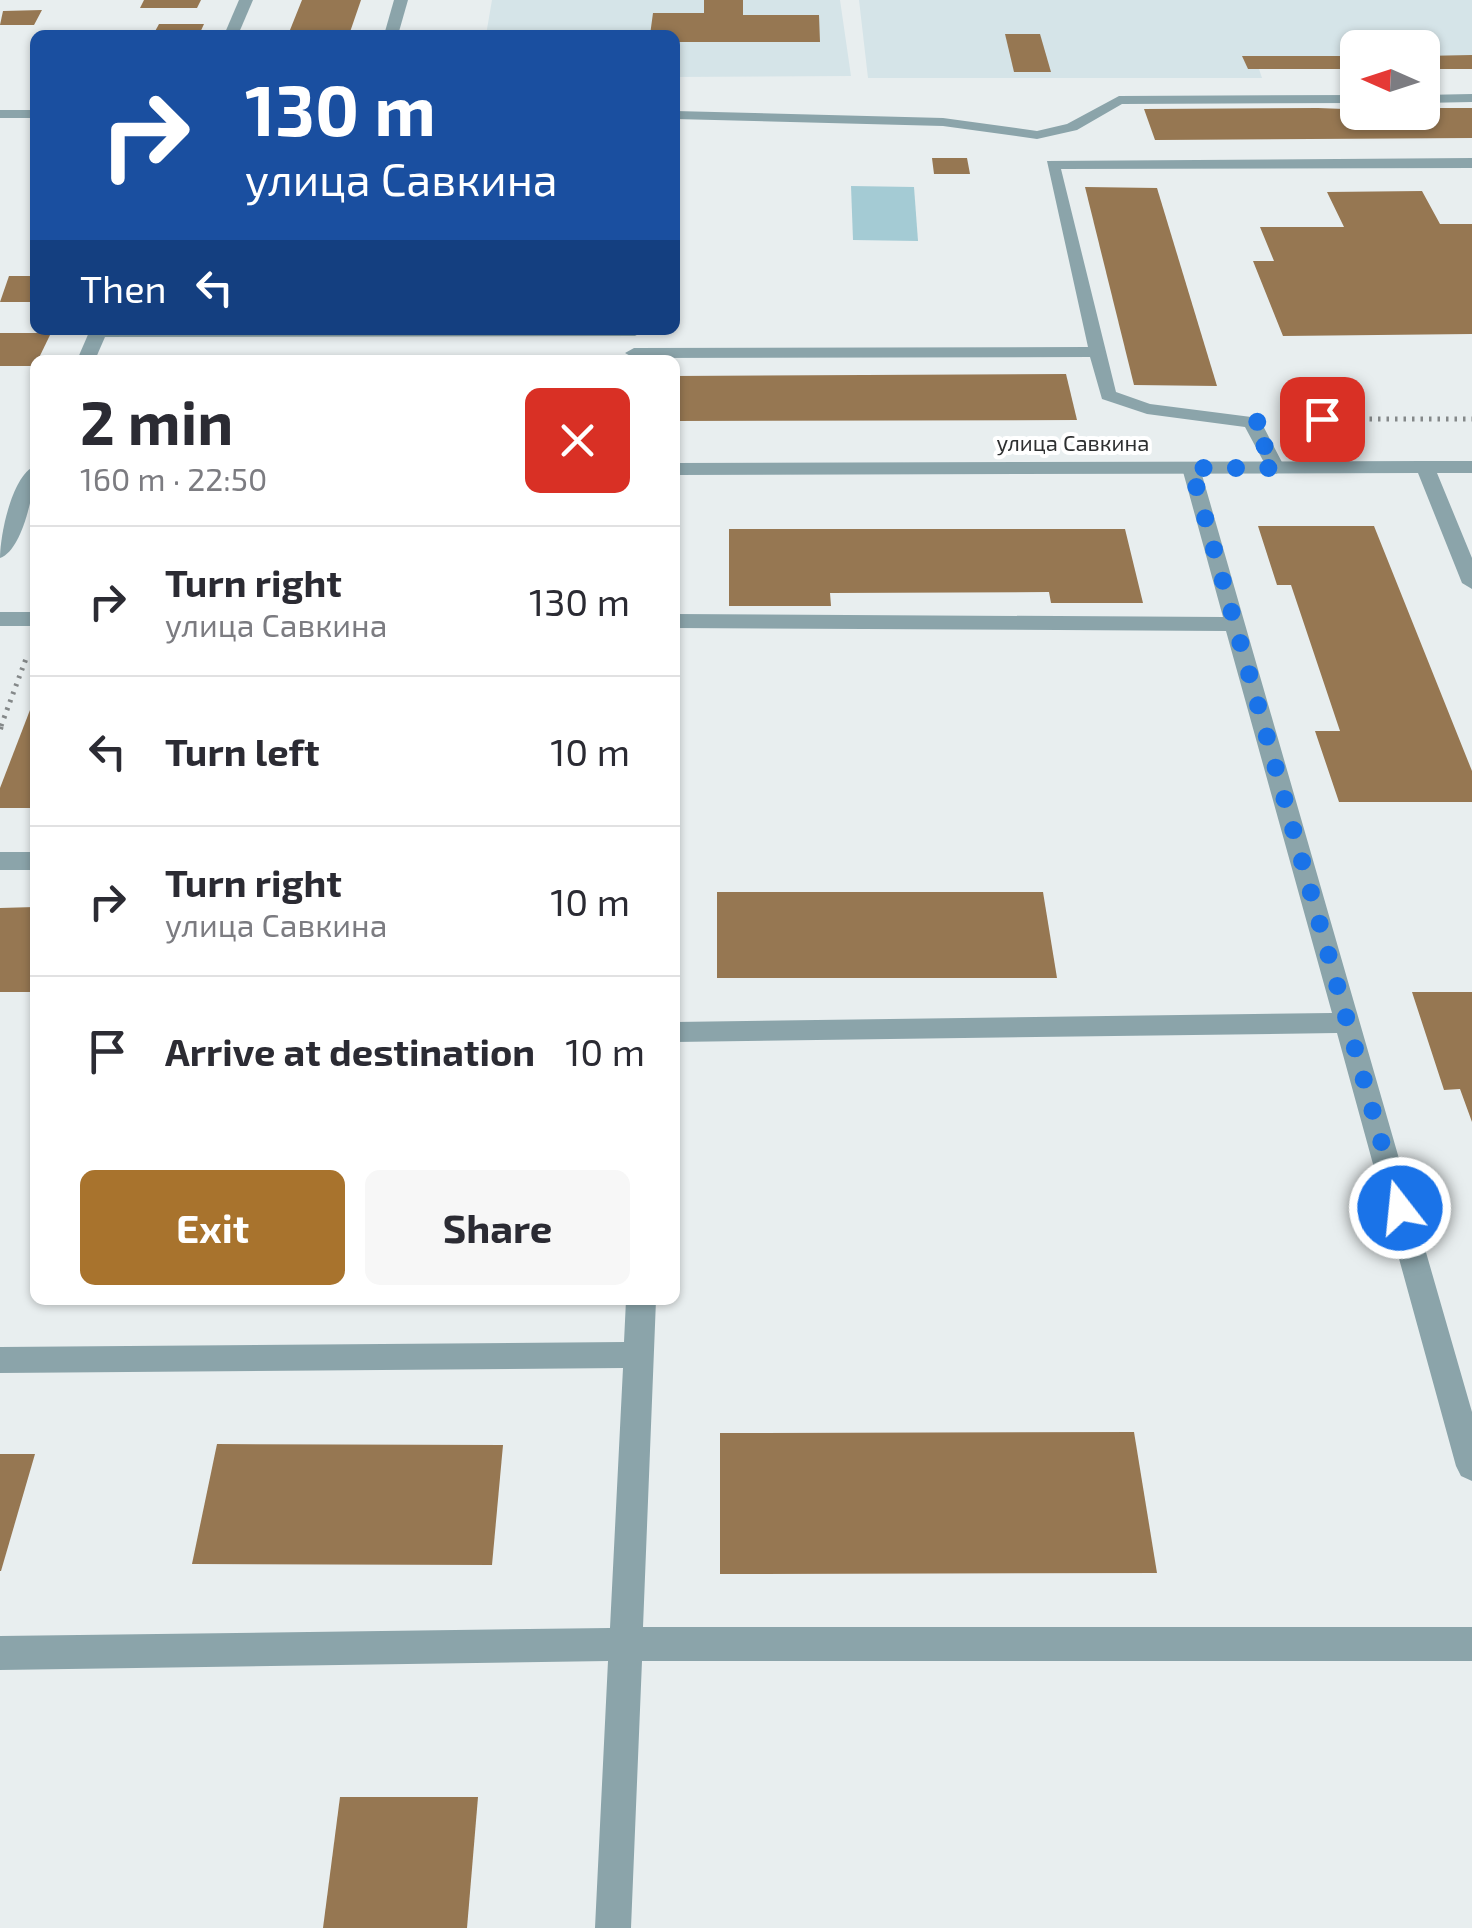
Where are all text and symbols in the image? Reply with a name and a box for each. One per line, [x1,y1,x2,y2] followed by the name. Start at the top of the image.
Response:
[1340,30,1440,130] north arrow
[1340,30,1440,130] map controls
[245,66,436,150] text: 130 m
[80,70,210,200] icon: right
[245,151,558,205] text: улица Савкина
[187,260,242,315] icon: left
[80,265,167,311] text: Then
[1280,377,1365,462] pin
[80,385,233,457] text: 2 min
[525,388,630,493] button: close
[1295,392,1350,447] icon: arrive
[997,429,1149,456] street label: улица Савкина
[80,459,267,497] text: 160 m · 22:50
[165,559,342,605] text: Turn right
[80,574,135,629] icon: right
[529,578,630,624] text: 130 m
[165,605,387,643] text: улица Савкина
[80,724,135,779] icon: left
[165,728,320,774] text: Turn left
[550,728,630,774] text: 10 m
[165,859,342,905] text: Turn right
[80,874,135,929] icon: right
[550,878,630,924] text: 10 m
[165,905,387,943] text: улица Савкина
[80,1024,135,1079] icon: arrive
[165,1028,535,1074] text: Arrive at destination
[565,1028,645,1074] text: 10 m
[1348,1156,1452,1260] position arrow
[80,1170,345,1285] button: Exit
[365,1170,630,1285] button: Share

